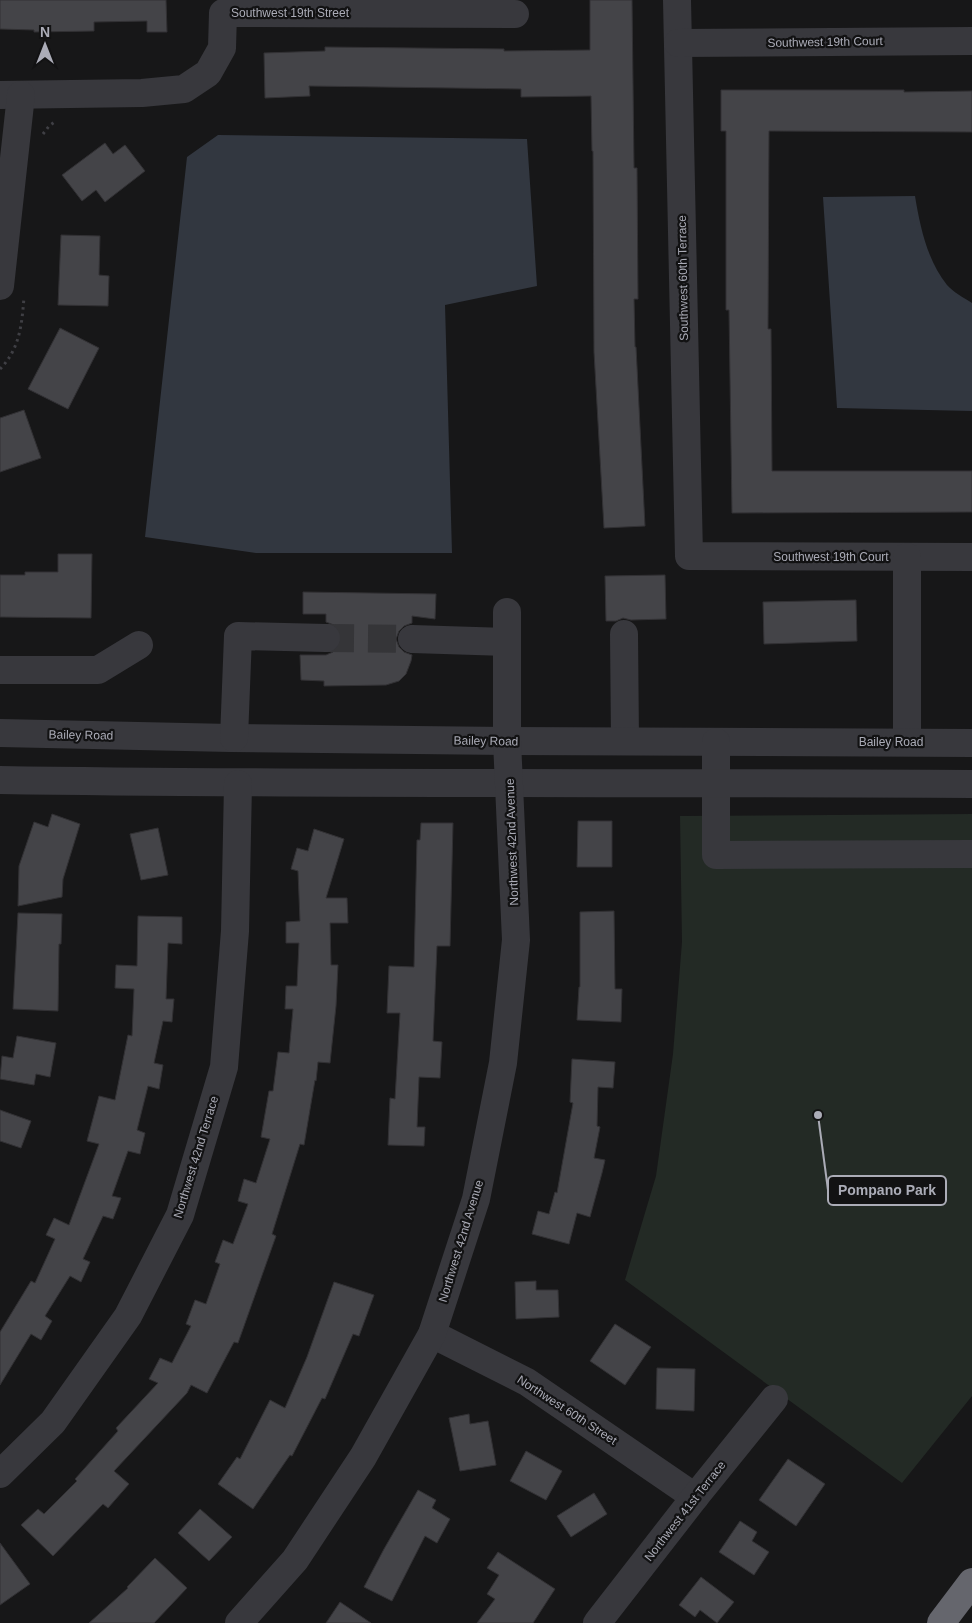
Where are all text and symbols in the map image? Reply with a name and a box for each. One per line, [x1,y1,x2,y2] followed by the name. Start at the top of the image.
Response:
[231,6,350,20] street label: Southwest 19th Street
[20,20,70,70] north arrow
[40,24,50,40] text: N
[767,34,883,50] street label: Southwest 19th Court
[675,215,691,341] street label: Southwest 60th Terrace
[773,550,889,564] street label: Southwest 19th Court
[49,727,113,743] street label: Bailey Road
[454,733,518,749] street label: Bailey Road
[859,735,923,749] street label: Bailey Road
[503,778,521,906] street label: Northwest 42nd Avenue
[171,1094,221,1220] street label: Northwest 42nd Terrace
[828,1176,946,1205] callout: Pompano Park
[436,1178,486,1304] street label: Northwest 42nd Avenue
[838,1182,936,1198] text: Pompano Park
[515,1373,620,1448] street label: Northwest 60th Street
[642,1458,729,1564] street label: Northwest 41st Terrace

